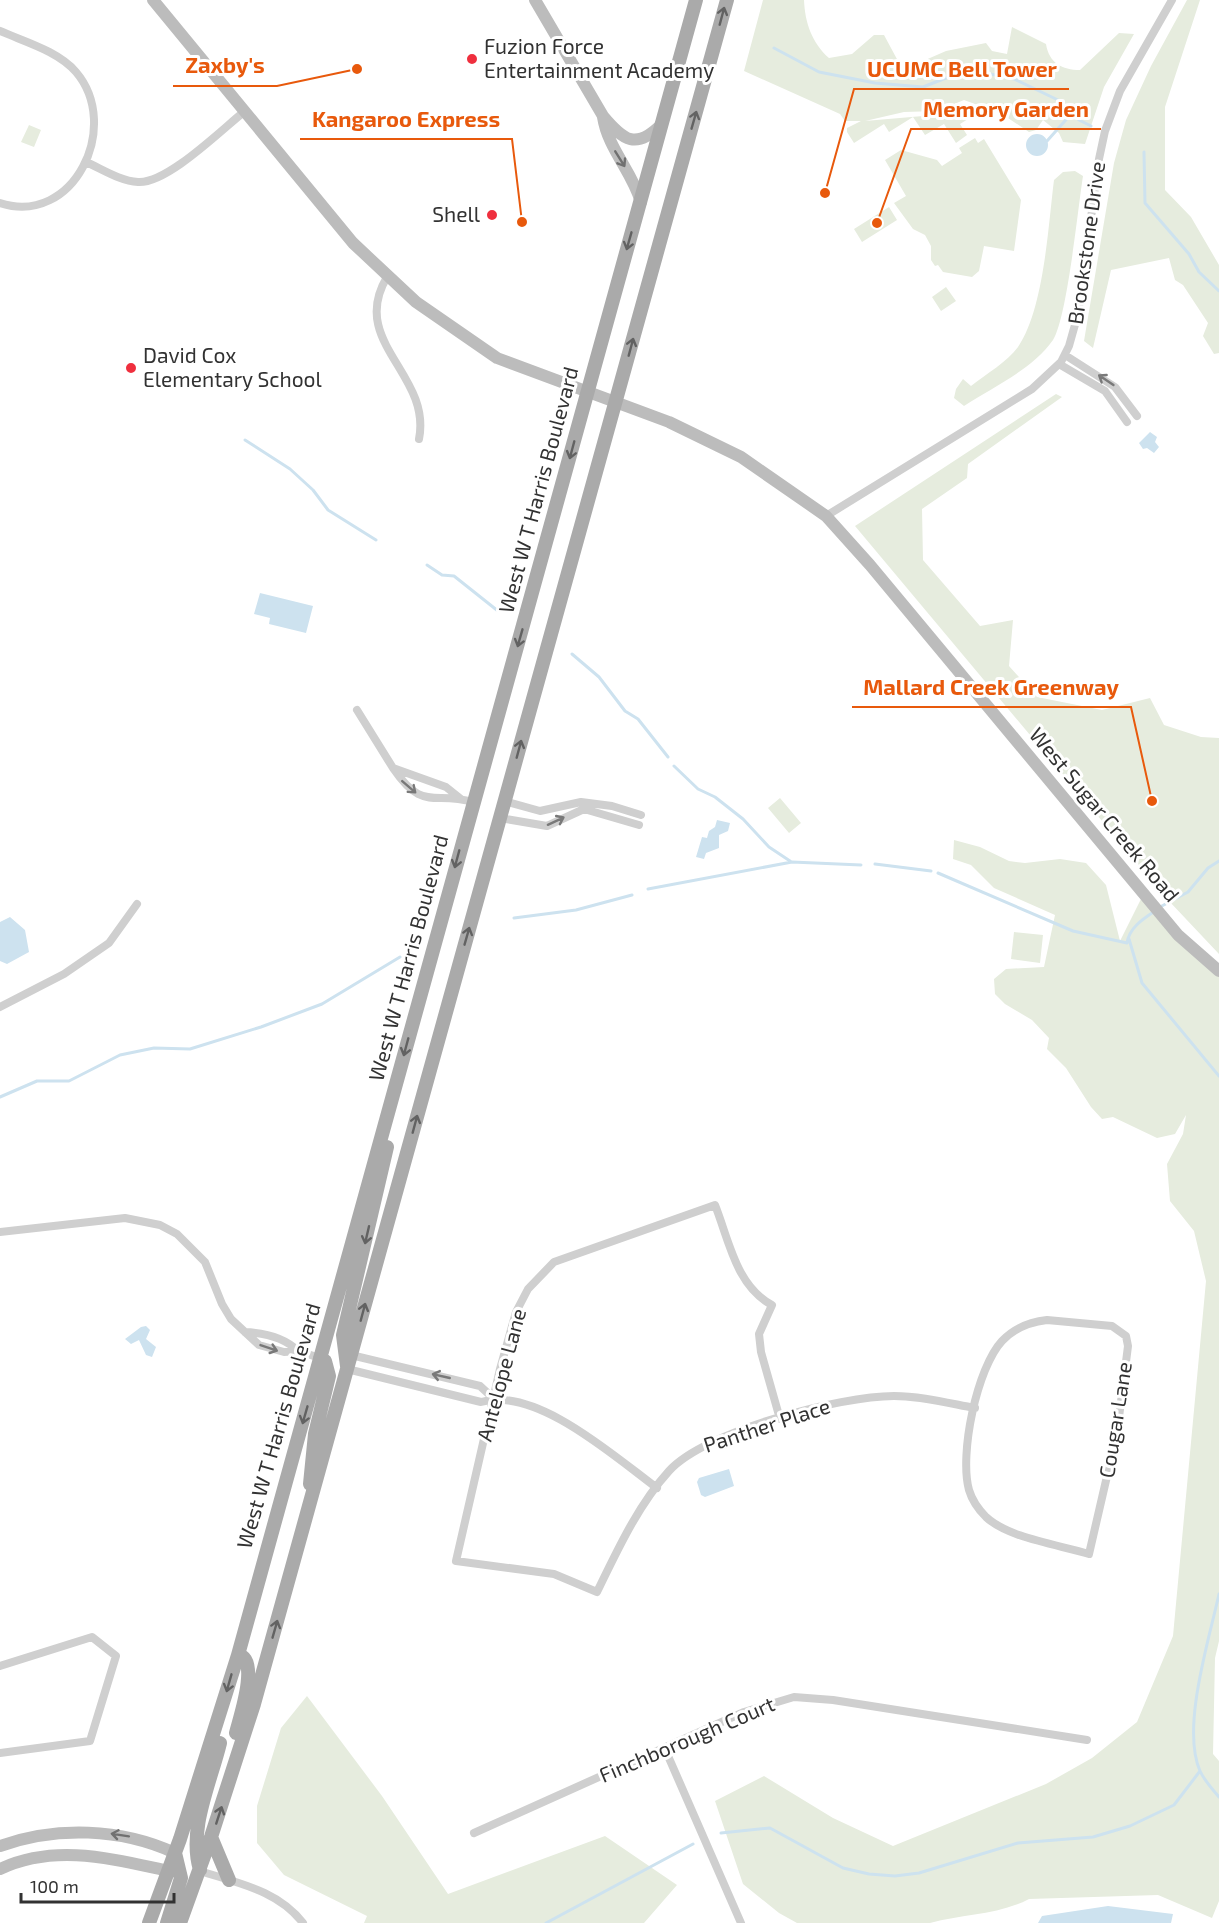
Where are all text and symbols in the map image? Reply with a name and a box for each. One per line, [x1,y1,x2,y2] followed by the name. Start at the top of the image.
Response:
[717,7,729,26] one-way arrow
[484,33,714,82] place label: Fuzion Force Entertainment Academy
[173,46,277,86] callout: Zaxby's
[854,49,1069,89] callout: UCUMC Bell Tower
[185,51,265,78] text: Zaxby's
[465,52,479,66] marker: Fuzion Force Entertainment Academy
[867,55,1058,81] text: UCUMC Bell Tower
[911,89,1101,129] callout: Memory Garden
[923,95,1089,122] text: Memory Garden
[300,99,512,139] callout: Kangaroo Express
[312,105,500,131] text: Kangaroo Express
[688,111,700,130] one-way arrow
[615,150,627,167] one-way arrow
[1062,160,1109,326] street label: Brookstone Drive
[432,201,481,226] place label: Shell
[485,208,499,222] marker: Shell
[623,231,635,250] one-way arrow
[626,338,637,357] one-way arrow
[143,342,323,391] place label: David Cox Elementary School
[124,361,138,375] marker: David Cox Elementary School
[493,364,583,616] street label: West W T Harris Boulevard
[1098,374,1114,386] one-way arrow
[566,440,577,459] one-way arrow
[514,628,525,647] one-way arrow
[852,667,1131,707] callout: Mallard Creek Greenway
[863,673,1119,700] text: Mallard Creek Greenway
[1025,722,1185,906] street label: West Sugar Creek Road
[514,739,525,758] one-way arrow
[401,780,417,793] one-way arrow
[547,815,565,827] one-way arrow
[363,832,453,1084] street label: West W T Harris Boulevard
[451,849,463,868] one-way arrow
[461,927,473,946] one-way arrow
[400,1037,411,1056] one-way arrow
[410,1115,421,1134] one-way arrow
[360,1225,372,1244] one-way arrow
[231,1300,325,1551] street label: West W T Harris Boulevard
[358,1303,369,1322] one-way arrow
[471,1305,530,1444] street label: Antelope Lane
[259,1344,278,1355] one-way arrow
[1093,1360,1136,1480] street label: Cougar Lane
[431,1370,450,1382] one-way arrow
[700,1392,833,1457] street label: Panther Place
[298,1405,310,1424] one-way arrow
[270,1620,281,1639] one-way arrow
[223,1673,234,1692] one-way arrow
[595,1690,778,1787] street label: Finchborough Court
[214,1806,225,1825] one-way arrow
[110,1830,130,1841] one-way arrow
[21,1866,174,1904] scale bar
[30,1875,79,1897] text: 100 m

